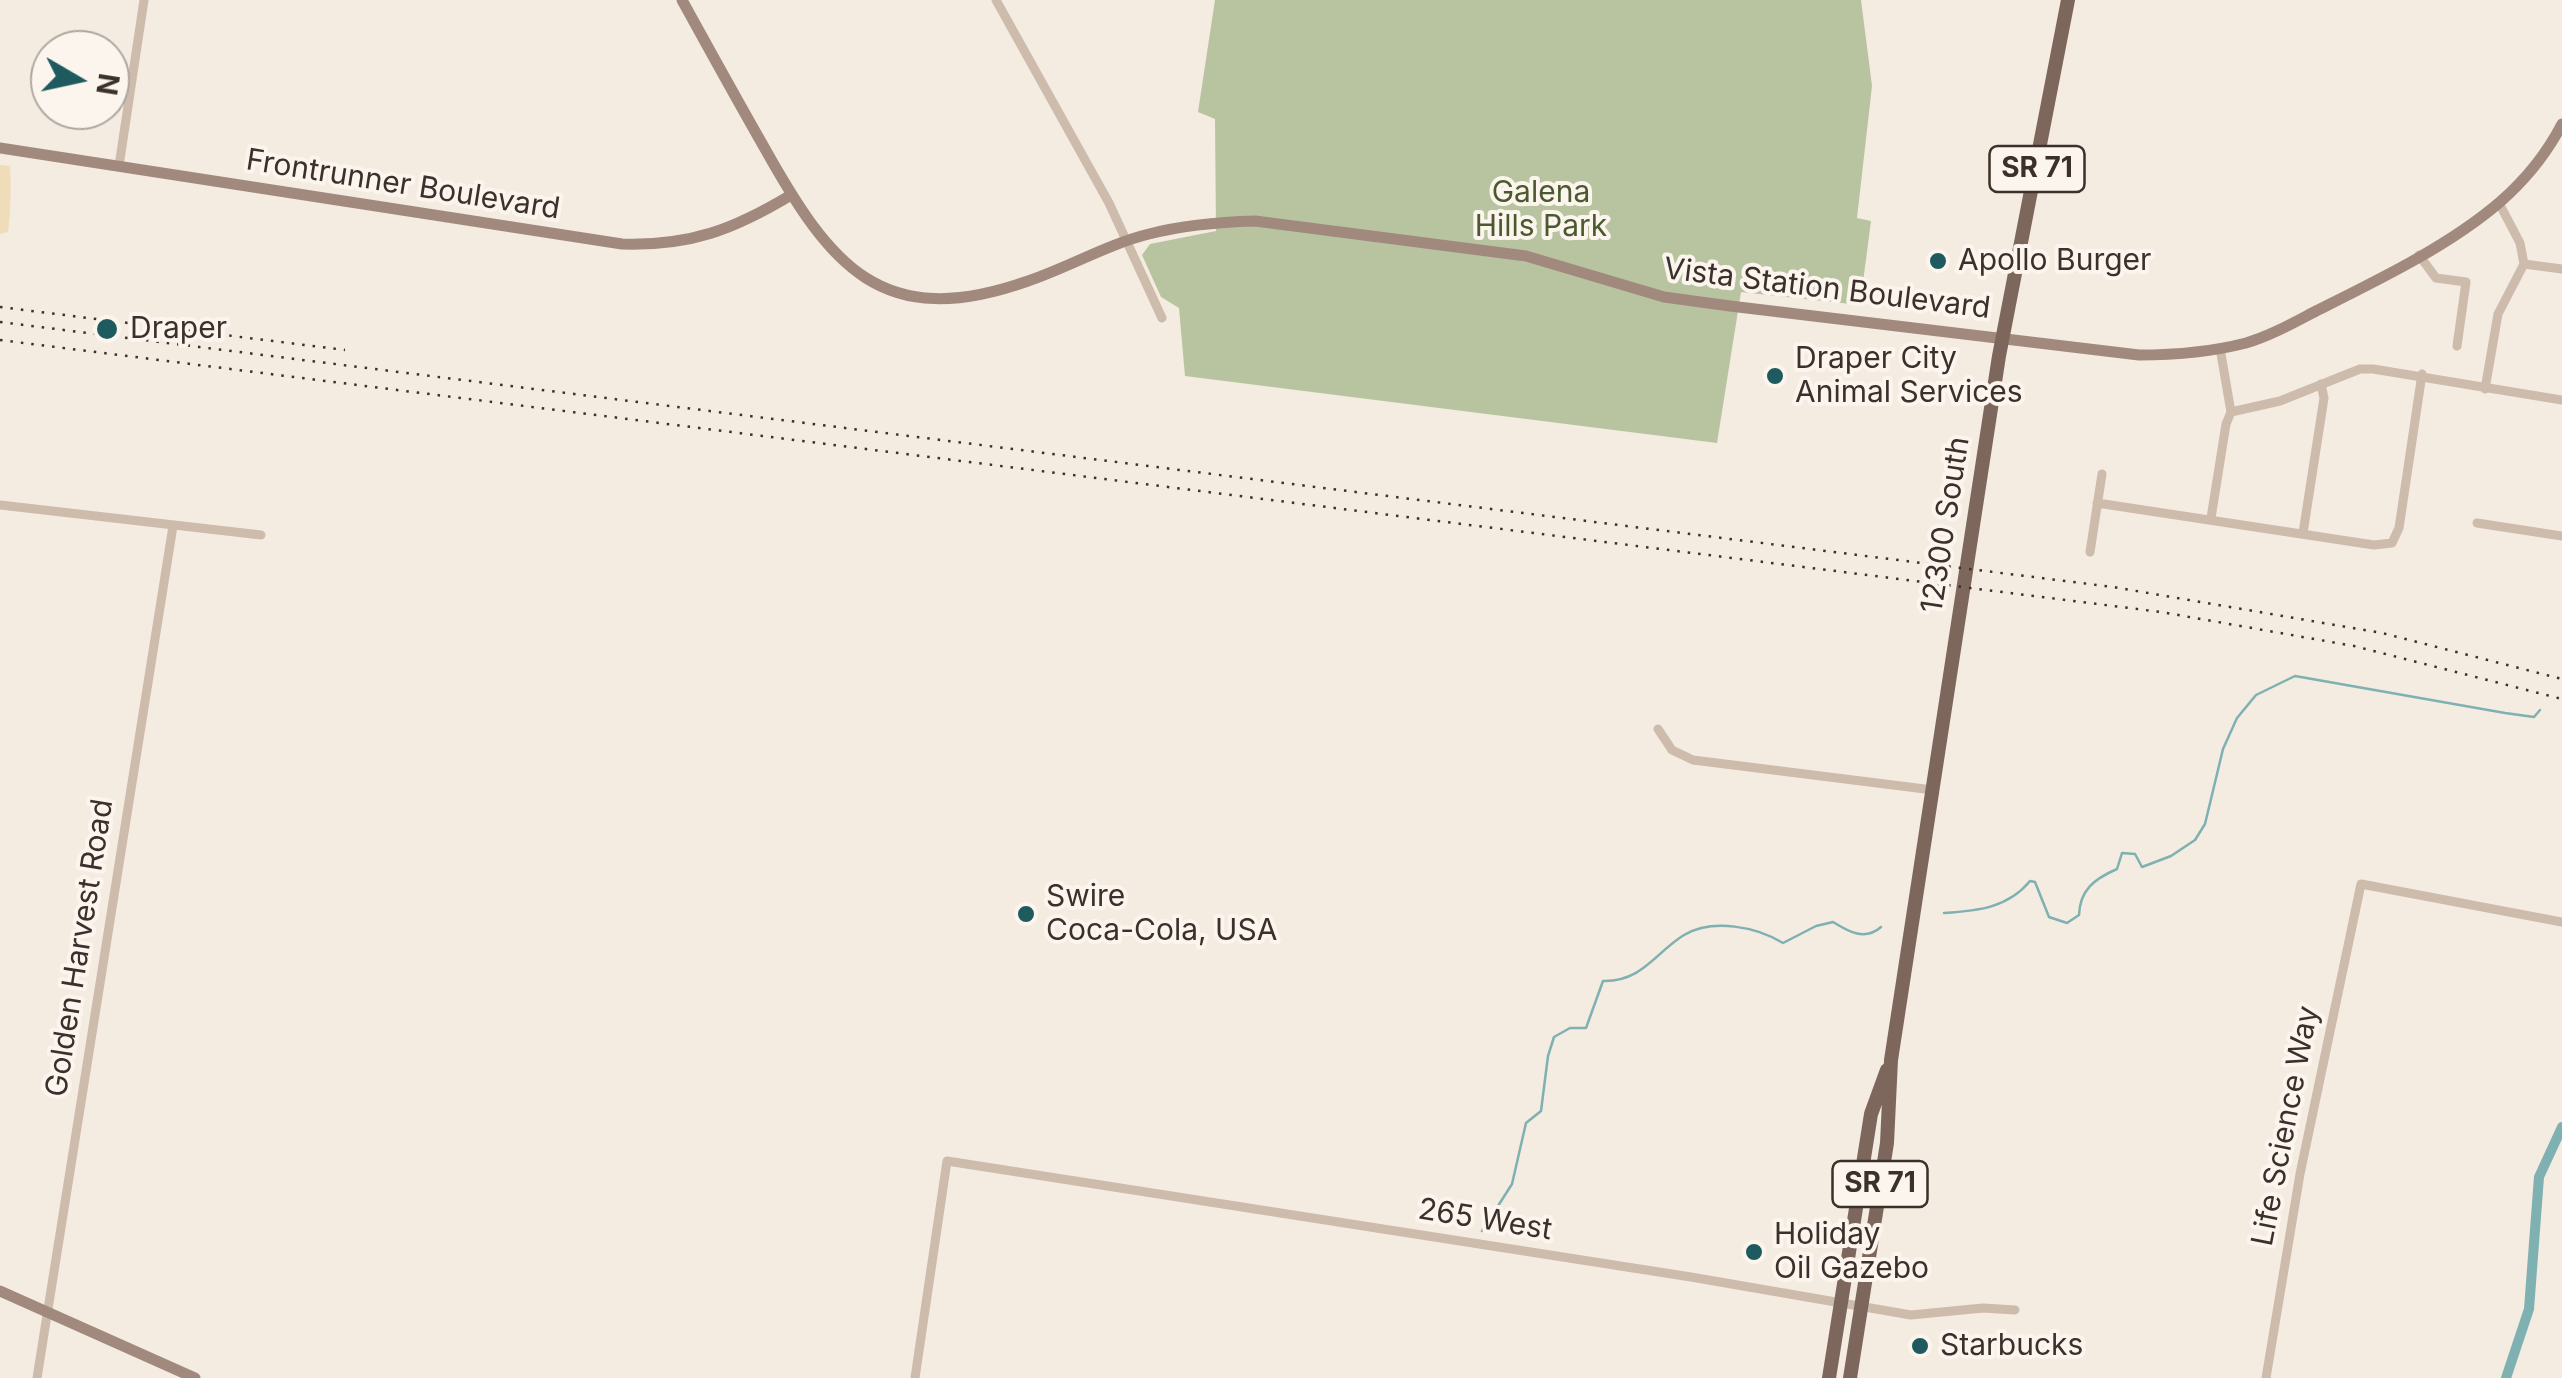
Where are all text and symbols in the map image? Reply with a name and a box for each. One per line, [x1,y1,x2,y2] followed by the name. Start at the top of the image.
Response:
[30,30,130,130] north arrow
[89,71,126,98] text: N
[244,142,562,228] street label: Frontrunner Boulevard
[1990,146,2084,192] road number: SR 71
[1475,175,1607,246] park label: Galena Hills Park
[1958,243,2151,279] place label: Apollo Burger
[1927,250,1949,272] marker: Apollo Burger
[1662,251,1992,327] street label: Vista Station Boulevard
[130,311,227,347] place label: Draper
[94,316,120,342] marker: Draper
[1795,341,2023,412] place label: Draper City Animal Services
[1764,365,1786,387] marker: Draper City Animal Services
[1914,434,1978,616] street label: 12300 South
[39,797,121,1099] street label: Golden Harvest Road
[1046,879,1277,950] place label: Swire Coca-Cola, USA
[1015,903,1037,925] marker: Swire Coca-Cola, USA
[2245,1003,2327,1249] street label: Life Science Way
[1832,1161,1928,1207] road number: SR 71
[1416,1192,1554,1248] street label: 265 West
[1774,1217,1929,1288] place label: Holiday Oil Gazebo
[1743,1241,1765,1263] marker: Holiday Oil Gazebo
[1940,1328,2083,1364] place label: Starbucks
[1909,1335,1931,1357] marker: Starbucks

